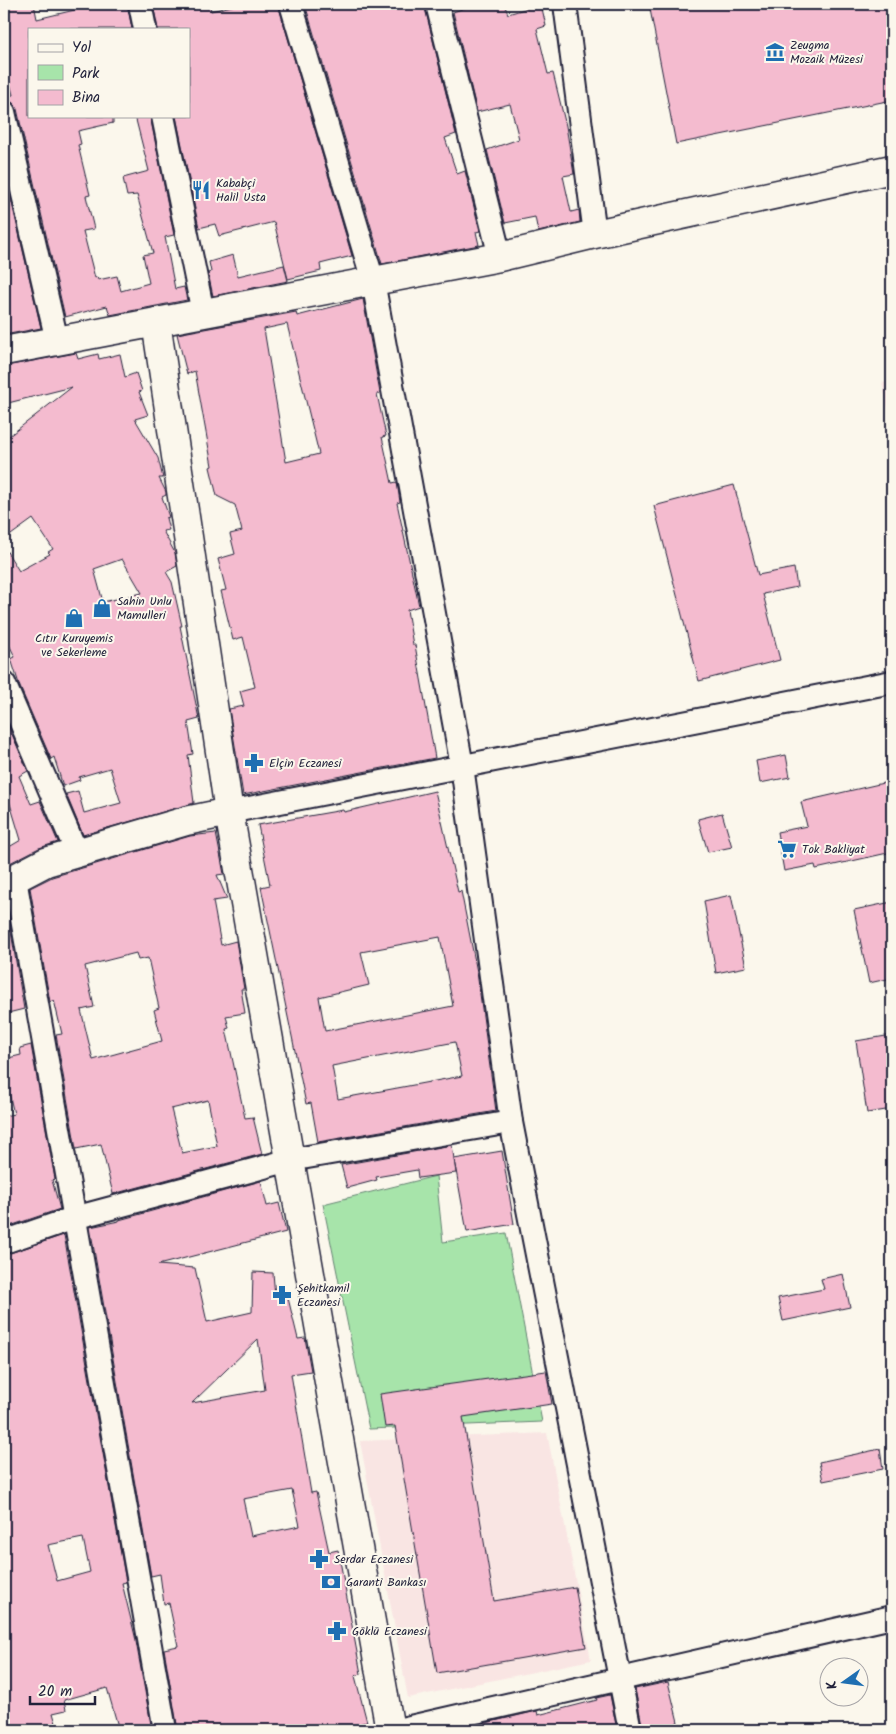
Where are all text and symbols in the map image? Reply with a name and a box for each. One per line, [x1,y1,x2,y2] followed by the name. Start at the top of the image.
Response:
[28,28,190,118] legend
[72,36,91,60] text: Yol
[790,36,864,69] place label: Zeugma Mozaik Müzesi
[764,41,786,63] museum icon: Zeugma Mozaik Müzesi
[72,62,100,86] text: Park
[72,86,100,110] text: Bina
[216,174,266,207] place label: Kababçi Halil Usta
[190,179,212,201] restaurant icon: Kababçi Halil Usta
[117,592,172,625] place label: Sahin Unlu Mamulleri
[91,597,113,619] shop icon: Sahin Unlu Mamulleri
[63,607,85,629] shop icon: Cıtır Kuruyemis ve Sekerleme
[35,629,113,662] place label: Cıtır Kuruyemis ve Sekerleme
[243,752,265,774] pharmacy icon: Elçin Eczanesi
[269,754,343,773] place label: Elçin Eczanesi
[776,838,798,860] supermarket icon: Tok Bakliyat
[802,840,865,859] place label: Tok Bakliyat
[297,1279,349,1312] place label: Şehitkamil Eczanesi
[271,1284,293,1306] pharmacy icon: Şehitkamil Eczanesi
[308,1548,330,1570] pharmacy icon: Serdar Eczanesi
[334,1550,414,1569] place label: Serdar Eczanesi
[320,1571,342,1593] bank icon: Garanti Bankası
[346,1573,426,1592] place label: Garanti Bankası
[326,1620,348,1642] pharmacy icon: Göklü Eczanesi
[352,1622,428,1641] place label: Göklü Eczanesi
[818,1656,868,1706] north arrow
[30,1674,95,1706] scale bar
[821,1678,844,1692] text: K
[38,1680,72,1704] text: 20 m

